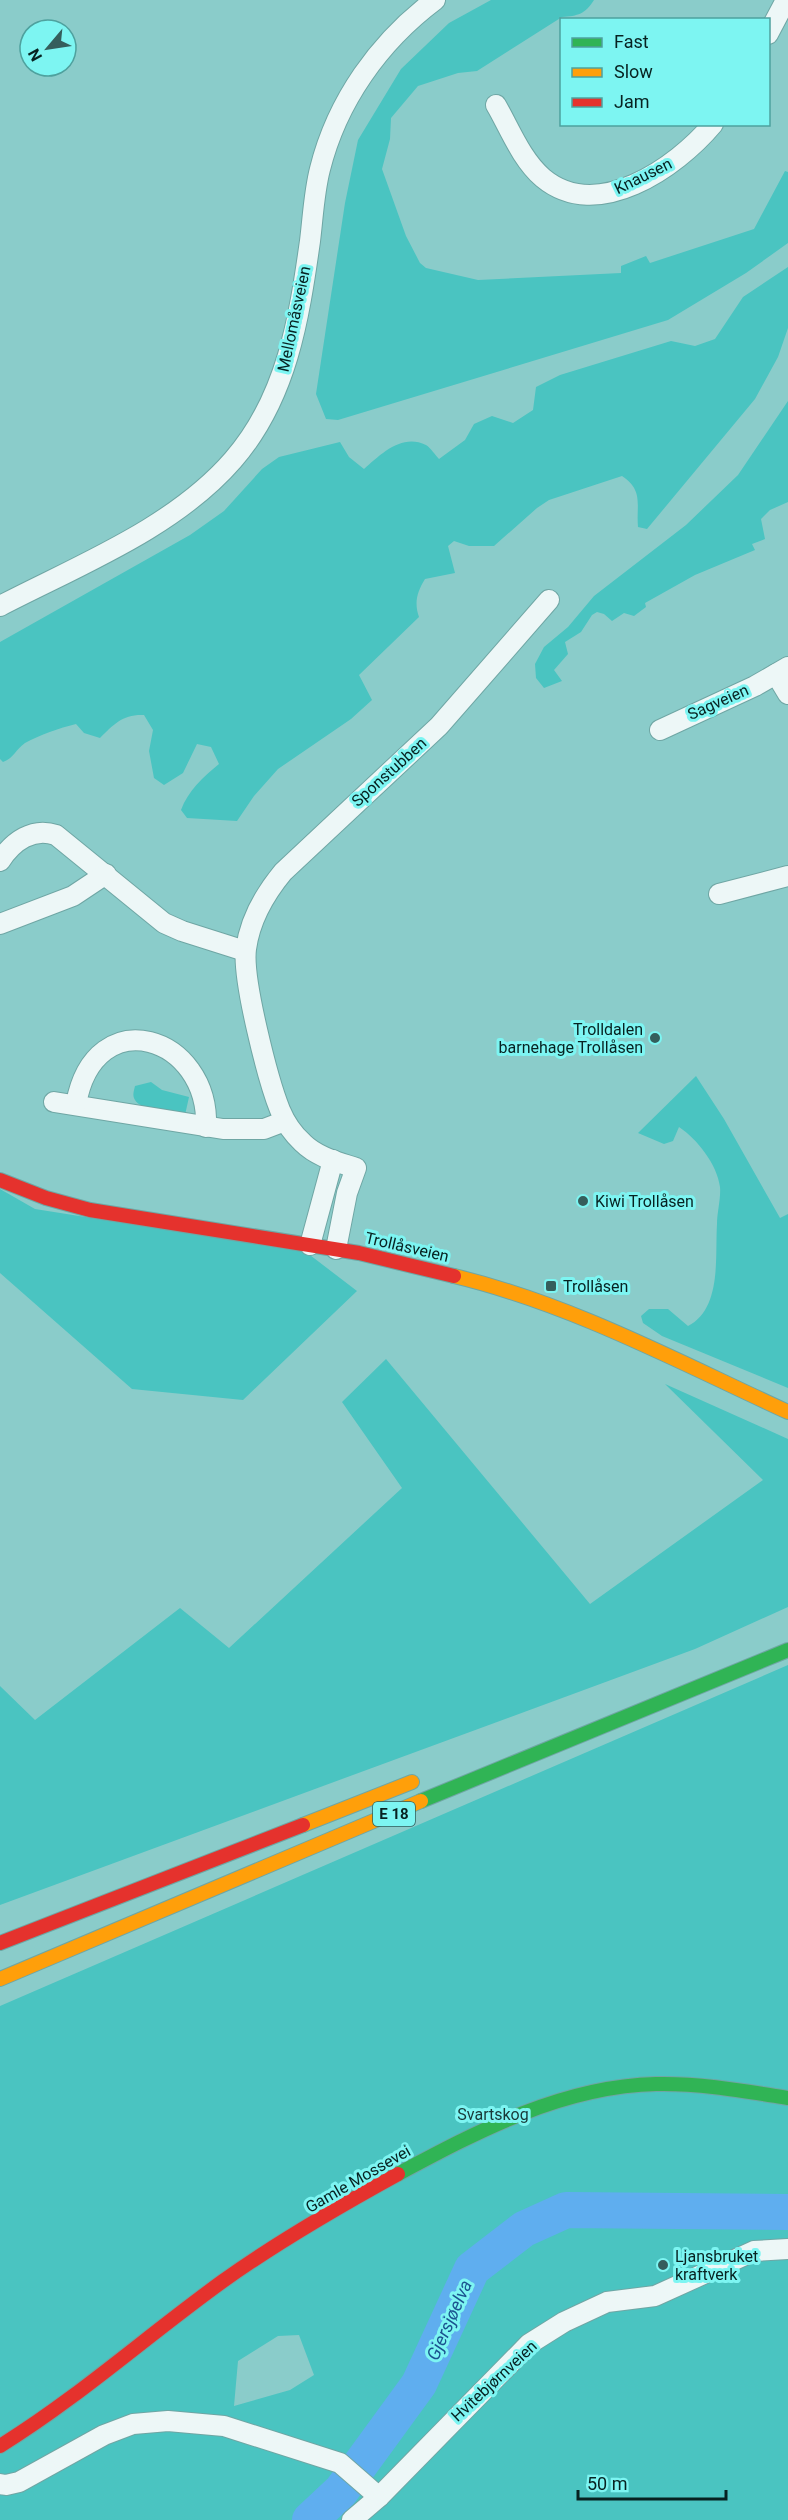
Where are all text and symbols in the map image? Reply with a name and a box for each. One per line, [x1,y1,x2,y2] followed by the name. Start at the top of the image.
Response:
[18,18,78,78] north arrow
[560,18,770,126] legend
[614,31,649,52] text: Fast
[24,45,46,65] text: N
[614,61,653,82] text: Slow
[614,91,650,112] text: Jam
[611,154,675,198] street label: Knausen
[274,264,314,374] street label: Mellomåsveien
[685,680,751,724] street label: Sagveien
[348,733,430,811] street label: Sponstubben
[499,1020,643,1057] place label: Trolldalen barnehage Trollåsen
[648,1031,662,1045] marker: Trolldalen barnehage Trollåsen
[595,1192,694,1211] place label: Kiwi Trollåsen
[576,1194,590,1208] marker: Kiwi Trollåsen
[363,1228,451,1266] street label: Trollåsveien
[563,1277,628,1296] place label: Trollåsen
[544,1279,558,1293] marker: Trollåsen
[373,1802,415,1826] road number: E 18
[457,2105,529,2124] park label: Svartskog
[302,2141,414,2217] street label: Gamle Mossevei
[675,2247,758,2284] place label: Ljansbruket kraftverk
[656,2258,670,2272] marker: Ljansbruket kraftverk
[422,2277,476,2363] water label: Gjersjøelva
[447,2336,541,2426] street label: Hvitebjørnveien
[578,2463,726,2501] scale bar
[587,2473,627,2494] text: 50 m

